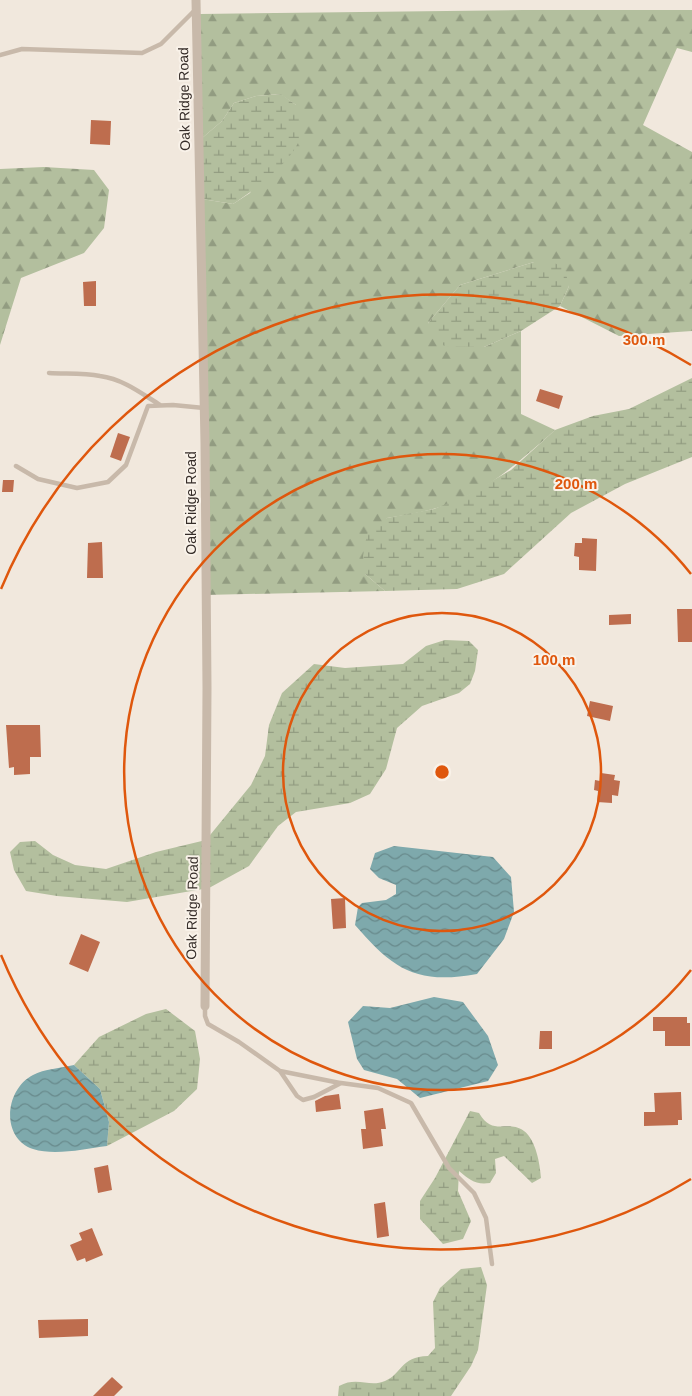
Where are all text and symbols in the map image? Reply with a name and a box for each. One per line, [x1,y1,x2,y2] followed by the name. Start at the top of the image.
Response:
[175,47,193,151] street label: Oak Ridge Road
[623,331,665,348] text: 300 m
[183,451,199,555] street label: Oak Ridge Road
[555,475,597,492] text: 200 m
[533,651,575,668] text: 100 m
[433,763,451,781] centre of rings
[183,856,201,960] street label: Oak Ridge Road

